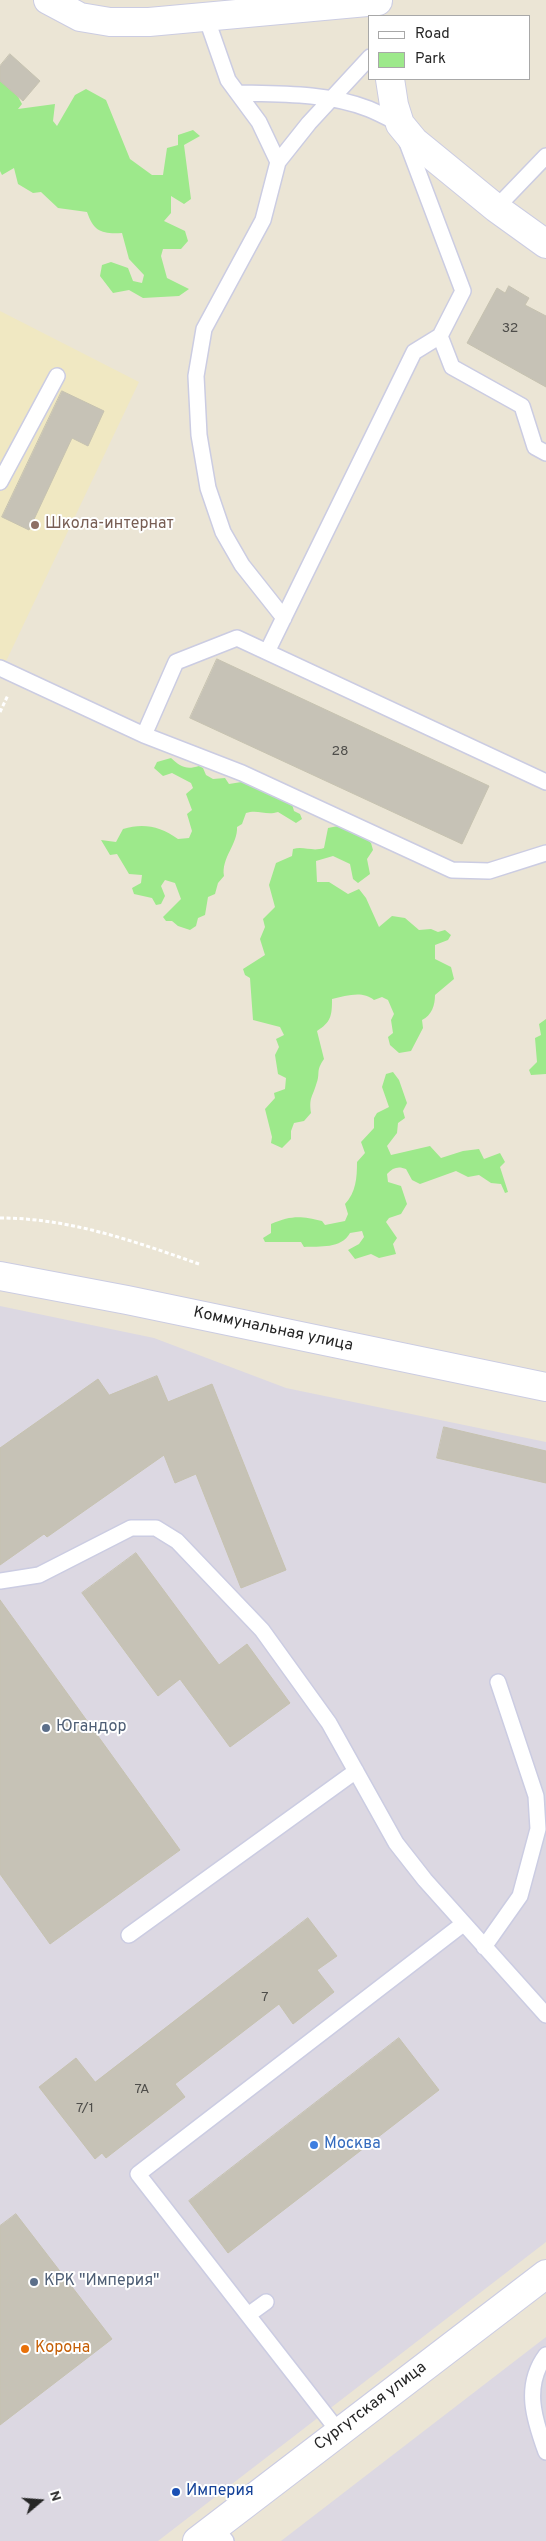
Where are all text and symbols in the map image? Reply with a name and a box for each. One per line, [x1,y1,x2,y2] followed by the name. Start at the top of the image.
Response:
[368,15,531,80] legend
[415,25,450,44] text: Road
[415,50,446,69] text: Park
[502,321,518,337] house number: 32
[45,515,174,535] place label: Школа-интернат
[29,519,41,531] marker: Школа-интернат
[331,744,349,760] house number: 28
[191,1304,355,1356] street label: Коммунальная улица
[56,1718,126,1738] place label: Югандор
[40,1722,52,1734] marker: Югандор
[261,1990,269,2006] house number: 7
[134,2082,150,2098] house number: 7А
[76,2101,94,2117] house number: 7/1
[324,2135,381,2155] place label: Москва
[308,2139,320,2151] marker: Москва
[44,2272,160,2292] place label: КРК "Империя"
[28,2276,40,2288] marker: КРК "Империя"
[35,2339,90,2359] place label: Корона
[19,2343,31,2355] marker: Корона
[311,2359,431,2455] street label: Сургутская улица
[15,2476,65,2526] north arrow
[186,2482,254,2502] place label: Империя
[170,2486,182,2498] marker: Империя
[45,2489,64,2504] text: N

